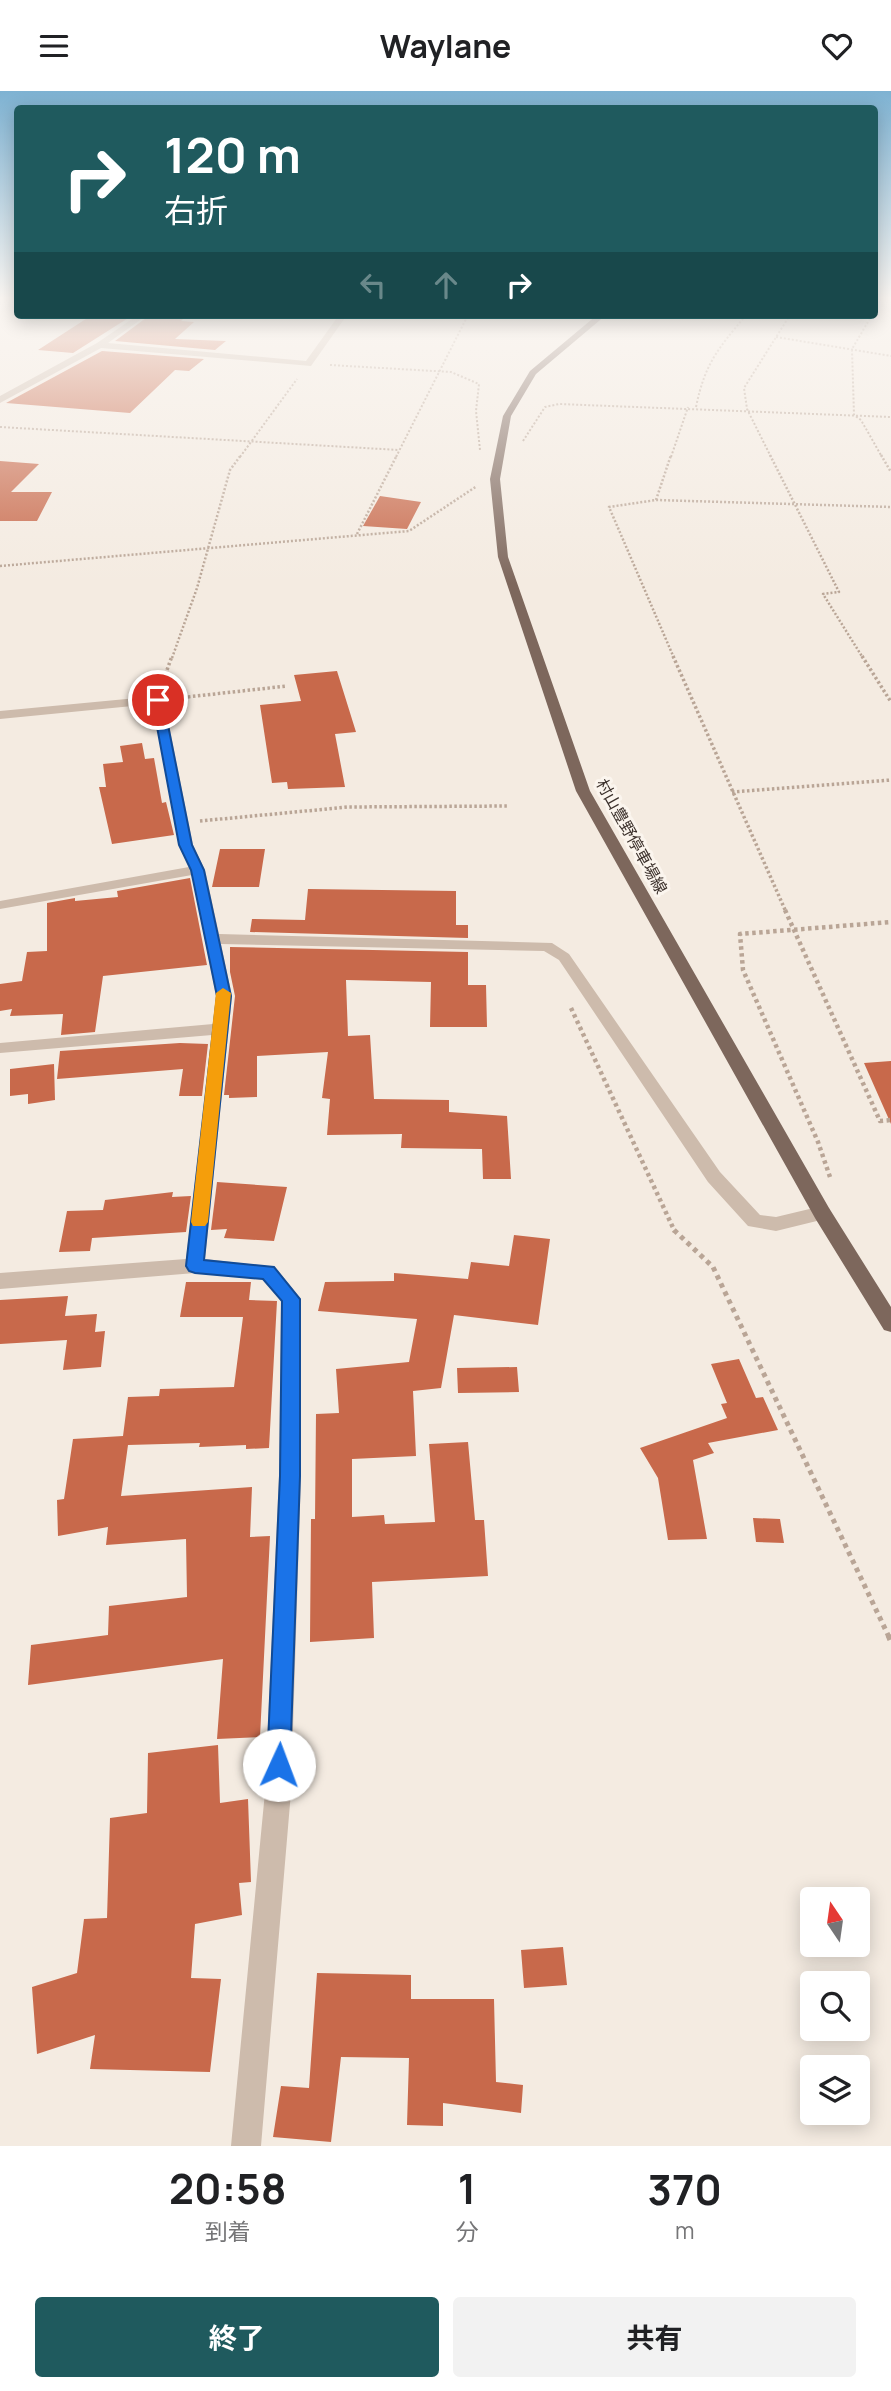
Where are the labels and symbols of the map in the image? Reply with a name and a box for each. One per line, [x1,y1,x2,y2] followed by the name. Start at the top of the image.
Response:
[128,670,188,730] pin
[591,775,673,897] street label: 村山豊野停車場線
[242,1728,316,1802] position arrow
[800,1887,870,1957] north arrow

